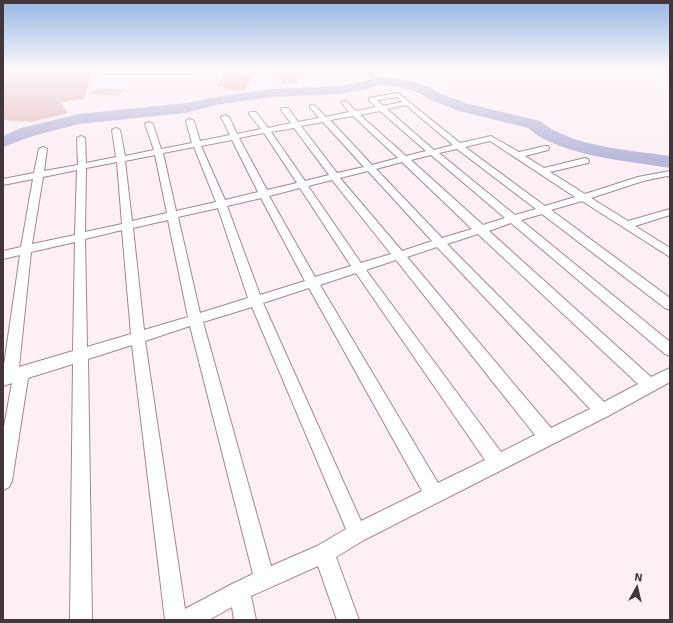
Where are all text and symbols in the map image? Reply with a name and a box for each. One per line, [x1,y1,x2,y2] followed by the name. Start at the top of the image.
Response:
[617,567,657,607] north arrow
[633,570,643,585] text: N

